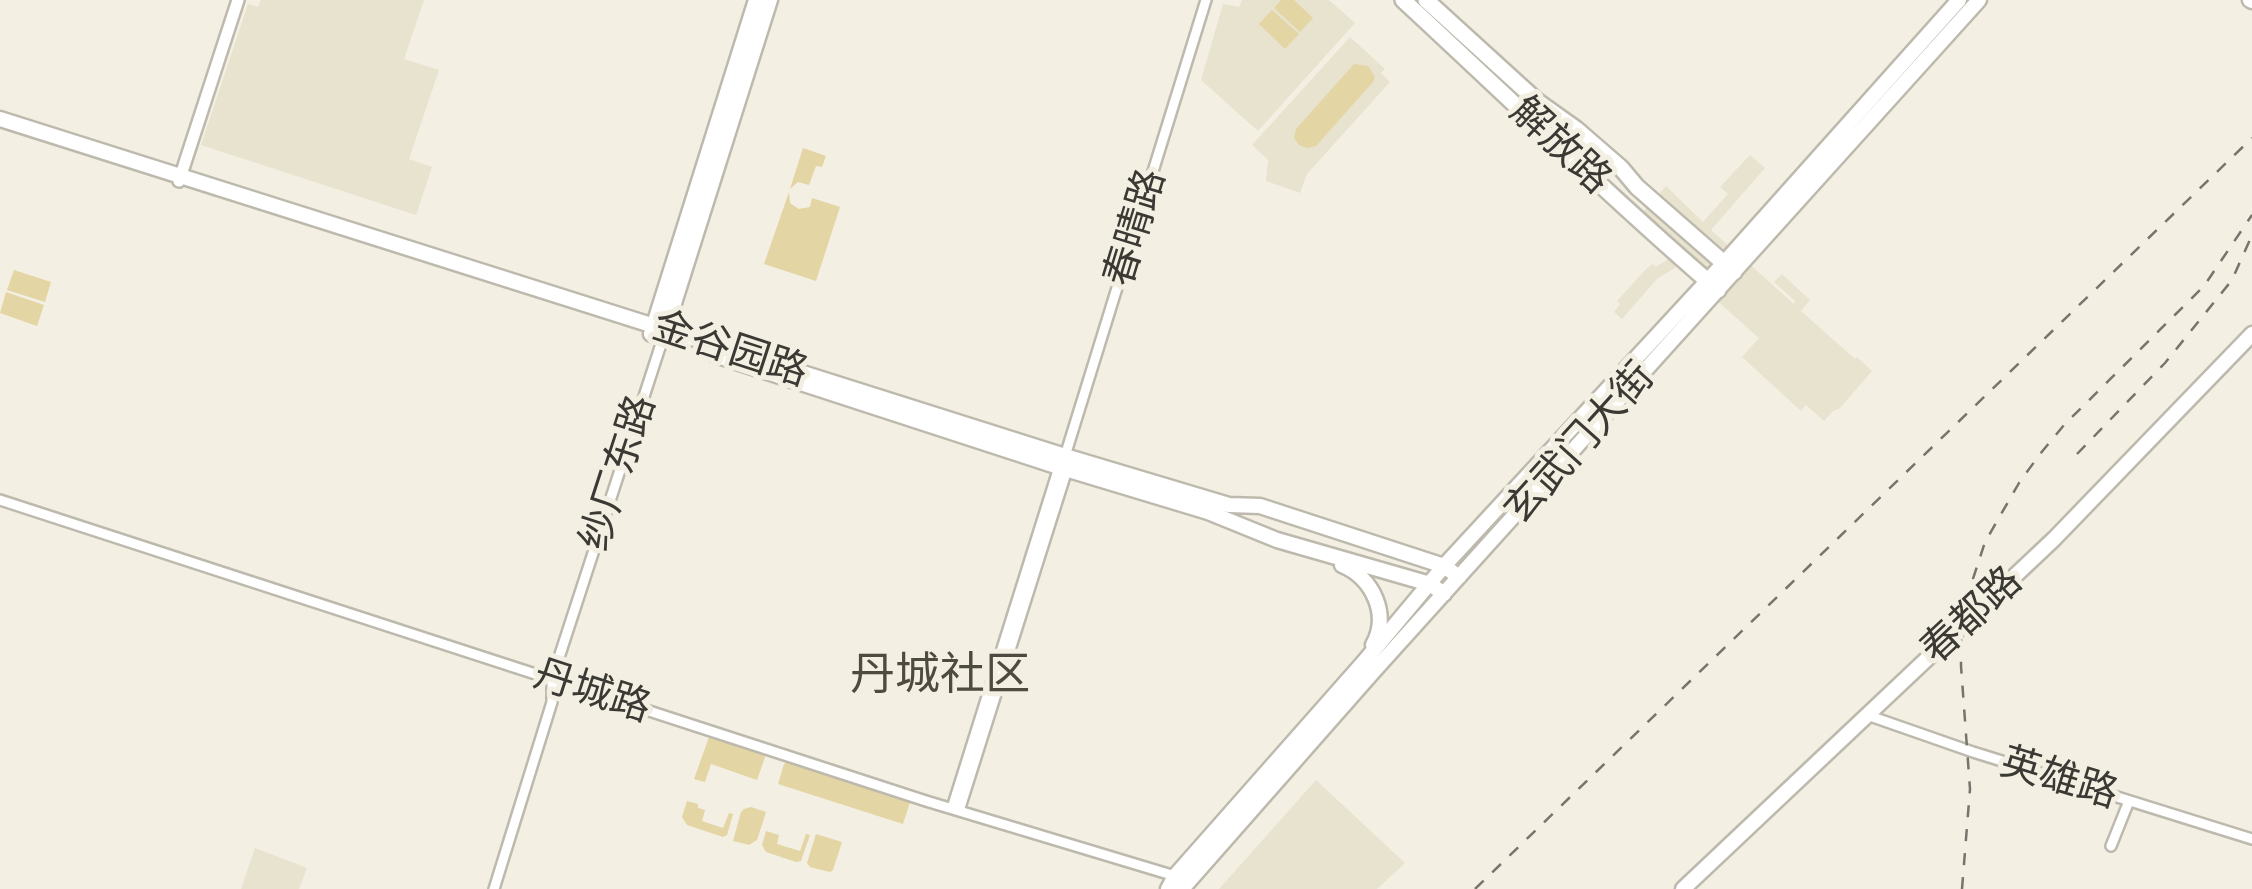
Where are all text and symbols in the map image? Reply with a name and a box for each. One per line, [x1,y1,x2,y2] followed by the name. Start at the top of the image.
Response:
[1500,88,1620,204] street label: 解放路
[1096,164,1176,292] street label: 春晴路
[646,302,814,398] street label: 金谷园路
[1495,354,1665,534] street label: 玄武门大街
[571,389,667,557] street label: 纱厂东路
[1912,558,2032,674] street label: 春都路
[850,649,1030,703] district label: 丹城社区
[528,651,656,733] street label: 丹城路
[1995,739,2123,819] street label: 英雄路

